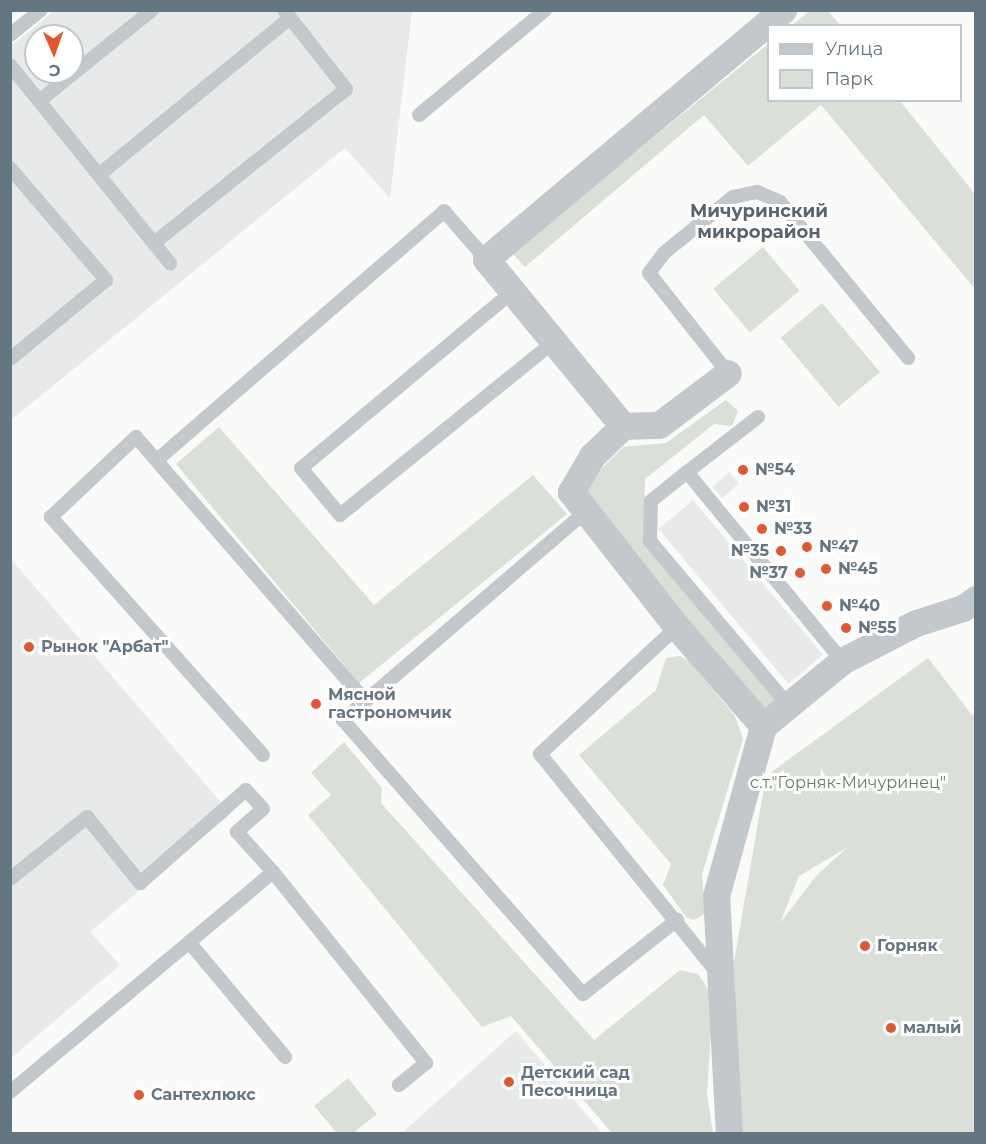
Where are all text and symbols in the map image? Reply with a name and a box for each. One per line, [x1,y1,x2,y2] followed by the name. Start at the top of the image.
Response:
[24,24,84,84] north arrow
[767,24,962,102] legend
[825,38,883,60] text: Улица
[48,61,61,80] text: С
[825,68,873,90] text: Парк
[690,201,828,244] district label: Мичуринский микрорайон
[755,460,795,480] place label: №54
[736,463,750,477] marker: №54
[756,497,791,517] place label: №31
[737,500,751,514] marker: №31
[774,519,812,539] place label: №33
[755,522,769,536] marker: №33
[819,537,859,557] place label: №47
[800,540,814,554] marker: №47
[731,541,769,561] place label: №35
[774,544,788,558] marker: №35
[838,559,878,579] place label: №45
[819,562,833,576] marker: №45
[749,563,788,583] place label: №37
[793,566,807,580] marker: №37
[839,596,880,616] place label: №40
[820,599,834,613] marker: №40
[858,618,896,638] place label: №55
[839,621,853,635] marker: №55
[41,637,169,657] place label: Рынок "Арбат"
[22,640,36,654] marker: Рынок "Арбат"
[328,685,452,723] place label: Мясной гастрономчик
[309,697,323,711] marker: Мясной гастрономчик
[750,773,946,793] park label: с.т."Горняк-Мичуринец"
[877,936,938,956] place label: Горняк
[858,939,872,953] marker: Горняк
[903,1018,961,1038] place label: малый
[884,1021,898,1035] marker: малый
[521,1063,630,1101] place label: Детский сад Песочница
[502,1075,516,1089] marker: Детский сад Песочница
[151,1085,256,1105] place label: Сантехлюкс
[132,1088,146,1102] marker: Сантехлюкс

